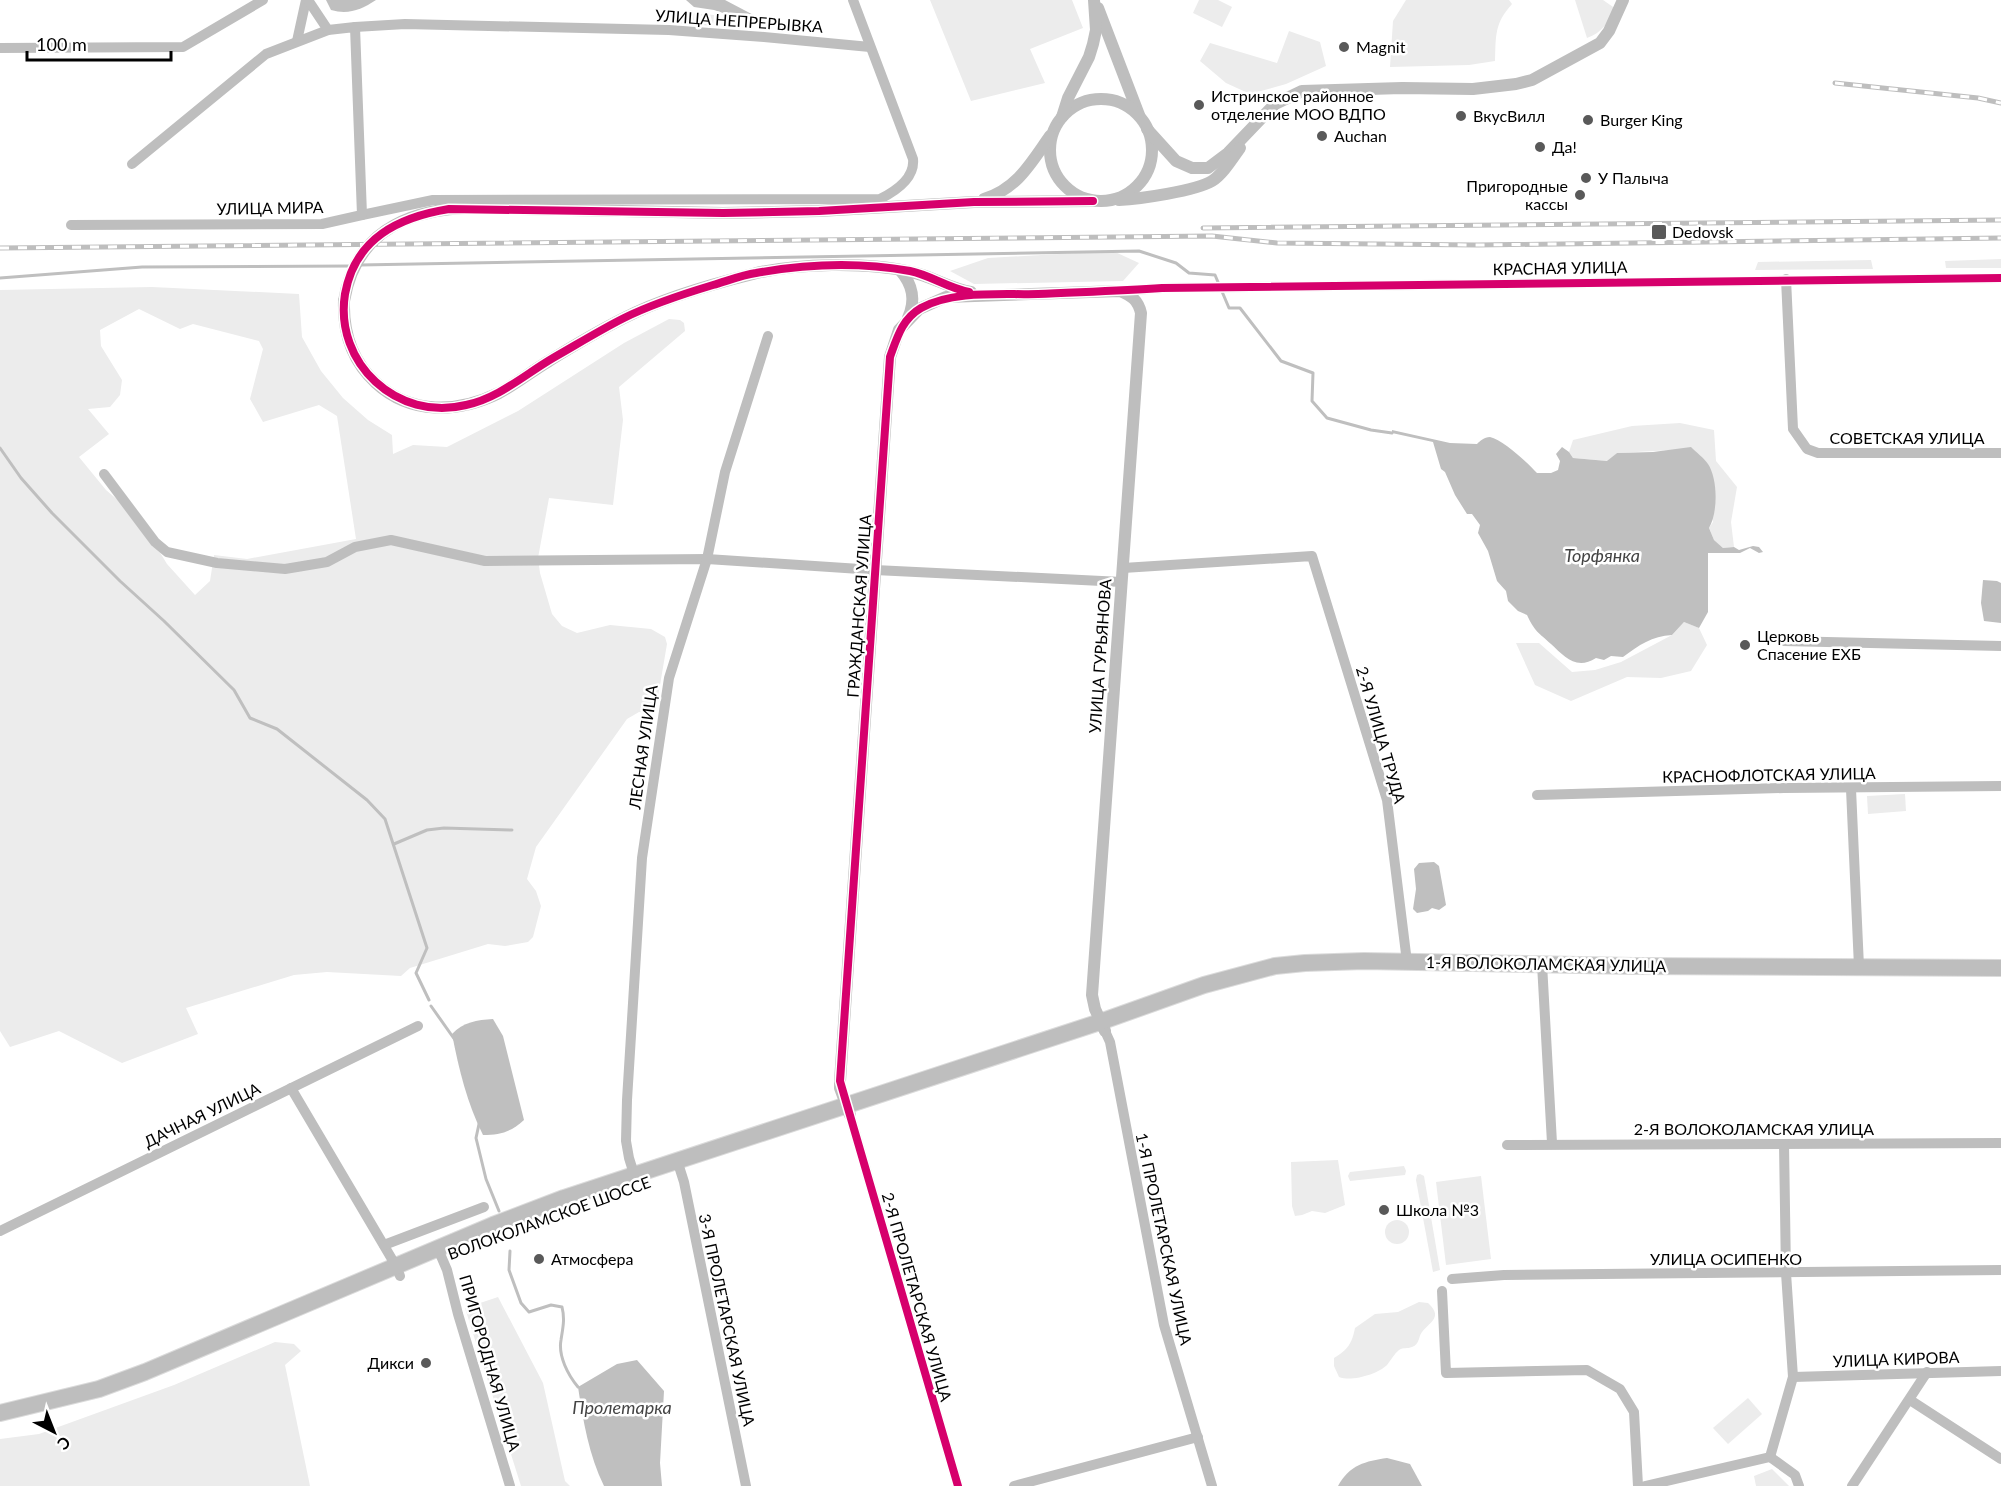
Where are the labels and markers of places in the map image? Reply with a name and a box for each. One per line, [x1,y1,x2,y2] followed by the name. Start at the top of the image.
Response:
[1356,37,1406,56] place label: Magnit
[1337,40,1351,54] marker: Magnit
[1211,86,1386,123] place label: Истринское районное отделение МОО ВДПО
[1192,98,1206,112] marker: Истринское районное отделение МОО ВДПО
[1473,106,1545,125] place label: ВкусВилл
[1454,109,1468,123] marker: ВкусВилл
[1600,110,1683,129] place label: Burger King
[1581,113,1595,127] marker: Burger King
[1334,126,1387,145] place label: Auchan
[1315,129,1329,143] marker: Auchan
[1552,137,1577,156] place label: Да!
[1533,140,1547,154] marker: Да!
[1598,168,1669,187] place label: У Палыча
[1579,171,1593,185] marker: У Палыча
[1466,176,1568,213] place label: Пригородные кассы
[1573,188,1587,202] marker: Пригородные кассы
[1672,222,1734,241] place label: Dedovsk
[1650,223,1668,241] marker: Dedovsk
[1757,626,1861,663] place label: Церковь Спасение ЕХБ
[1738,638,1752,652] marker: Церковь Спасение ЕХБ
[1396,1200,1479,1219] place label: Школа №3
[1377,1203,1391,1217] marker: Школа №3
[551,1249,633,1268] place label: Атмосфера
[532,1252,546,1266] marker: Атмосфера
[368,1353,414,1372] place label: Дикси
[419,1356,433,1370] marker: Дикси

